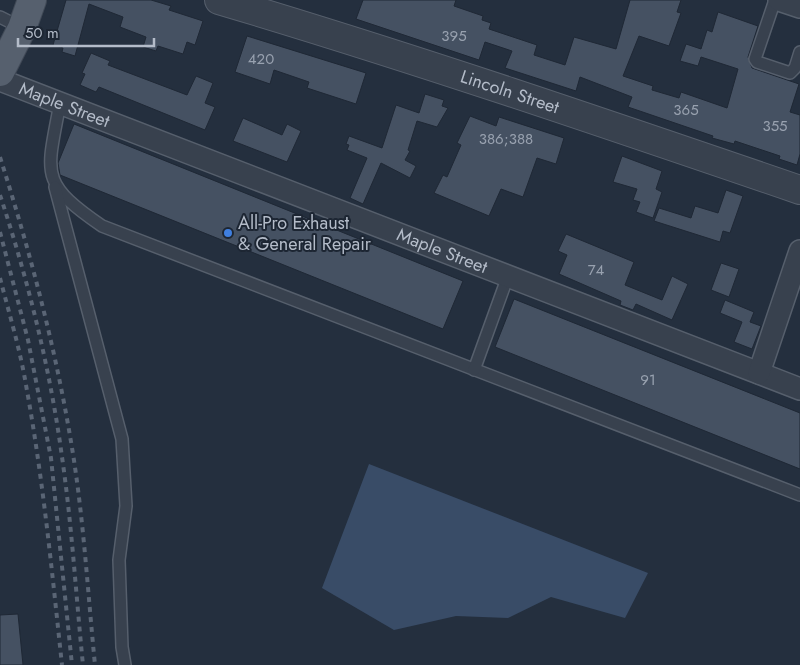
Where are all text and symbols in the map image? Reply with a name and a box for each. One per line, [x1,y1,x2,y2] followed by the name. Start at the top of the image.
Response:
[18,15,154,47] scale bar
[25,22,59,44] text: 50 m
[441,25,467,47] house number: 395
[248,48,274,70] house number: 420
[457,63,563,121] street label: Lincoln Street
[15,76,114,134] street label: Maple Street
[673,99,699,121] house number: 365
[762,115,788,137] house number: 355
[479,128,533,150] house number: 386;388
[238,210,372,257] place label: All-Pro Exhaust & General Repair
[393,221,492,280] street label: Maple Street
[222,227,234,239] marker: All-Pro Exhaust & General Repair
[588,259,605,281] house number: 74
[640,369,656,391] house number: 91

